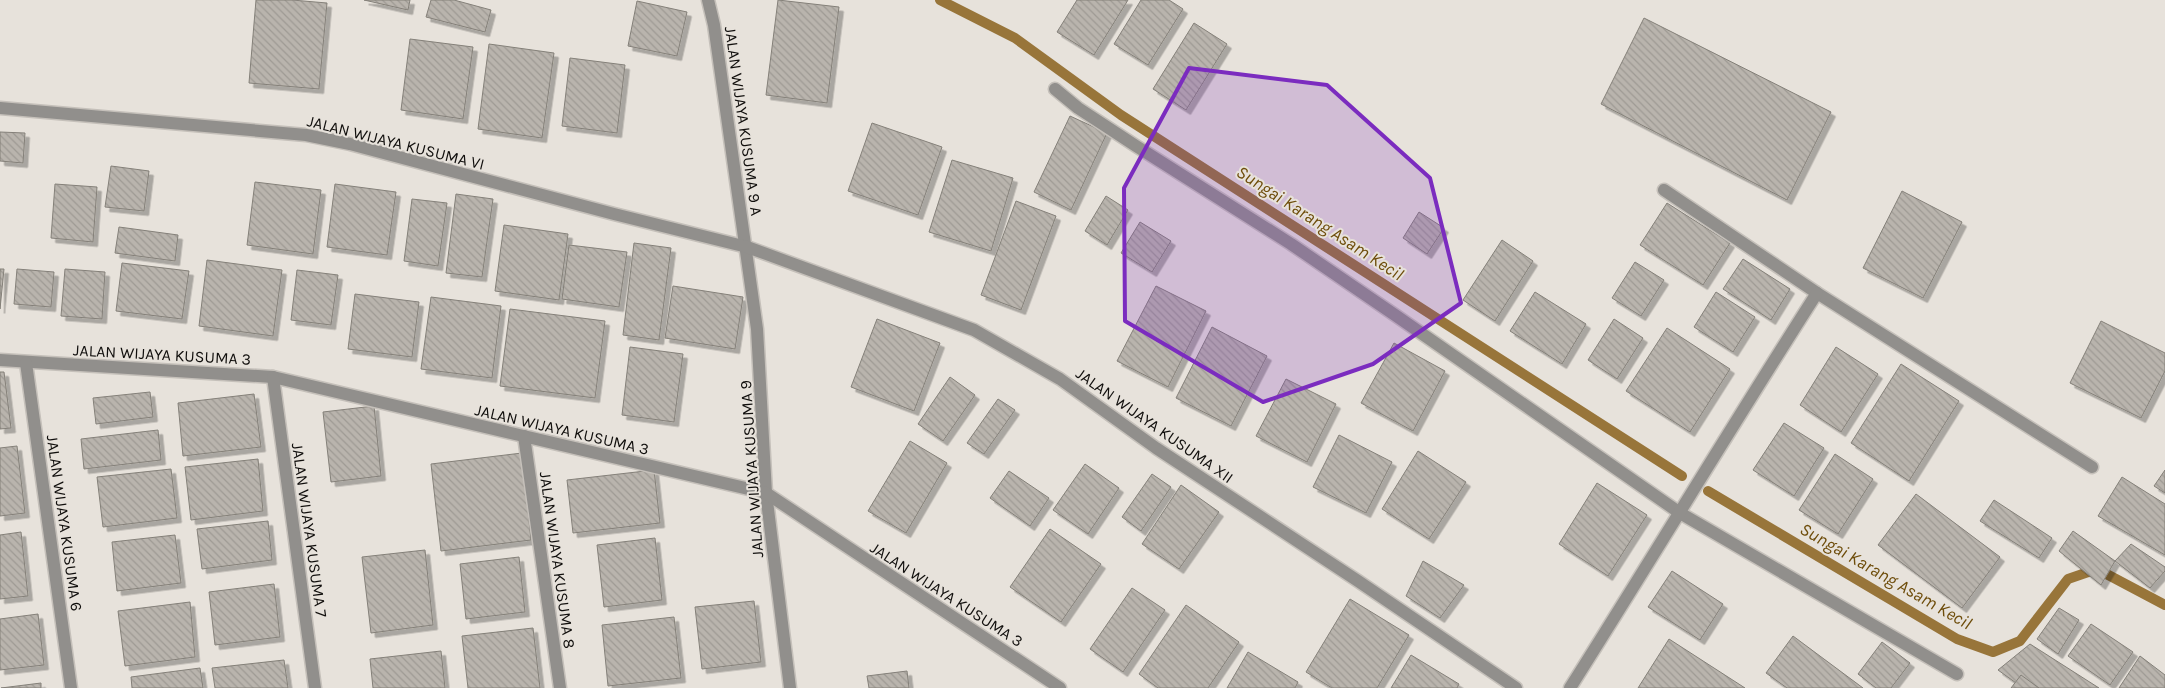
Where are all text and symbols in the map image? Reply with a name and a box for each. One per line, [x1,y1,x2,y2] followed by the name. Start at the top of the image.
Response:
[721,25,766,217] street label: JALAN WIJAYA KUSUMA 9 A
[305,111,487,174] street label: JALAN WIJAYA KUSUMA VI
[1232,161,1408,286] water label: Sungai Karang Asam Kecil
[73,340,251,369] street label: JALAN WIJAYA KUSUMA 3
[1072,364,1237,487] street label: JALAN WIJAYA KUSUMA XII
[736,380,767,558] street label: JALAN WIJAYA KUSUMA 9
[473,400,651,459] street label: JALAN WIJAYA KUSUMA 3
[43,434,86,612] street label: JALAN WIJAYA KUSUMA 6
[288,442,331,619] street label: JALAN WIJAYA KUSUMA 7
[536,470,579,650] street label: JALAN WIJAYA KUSUMA 8
[1796,518,1976,635] water label: Sungai Karang Asam Kecil
[867,538,1027,651] street label: JALAN WIJAYA KUSUMA 3

